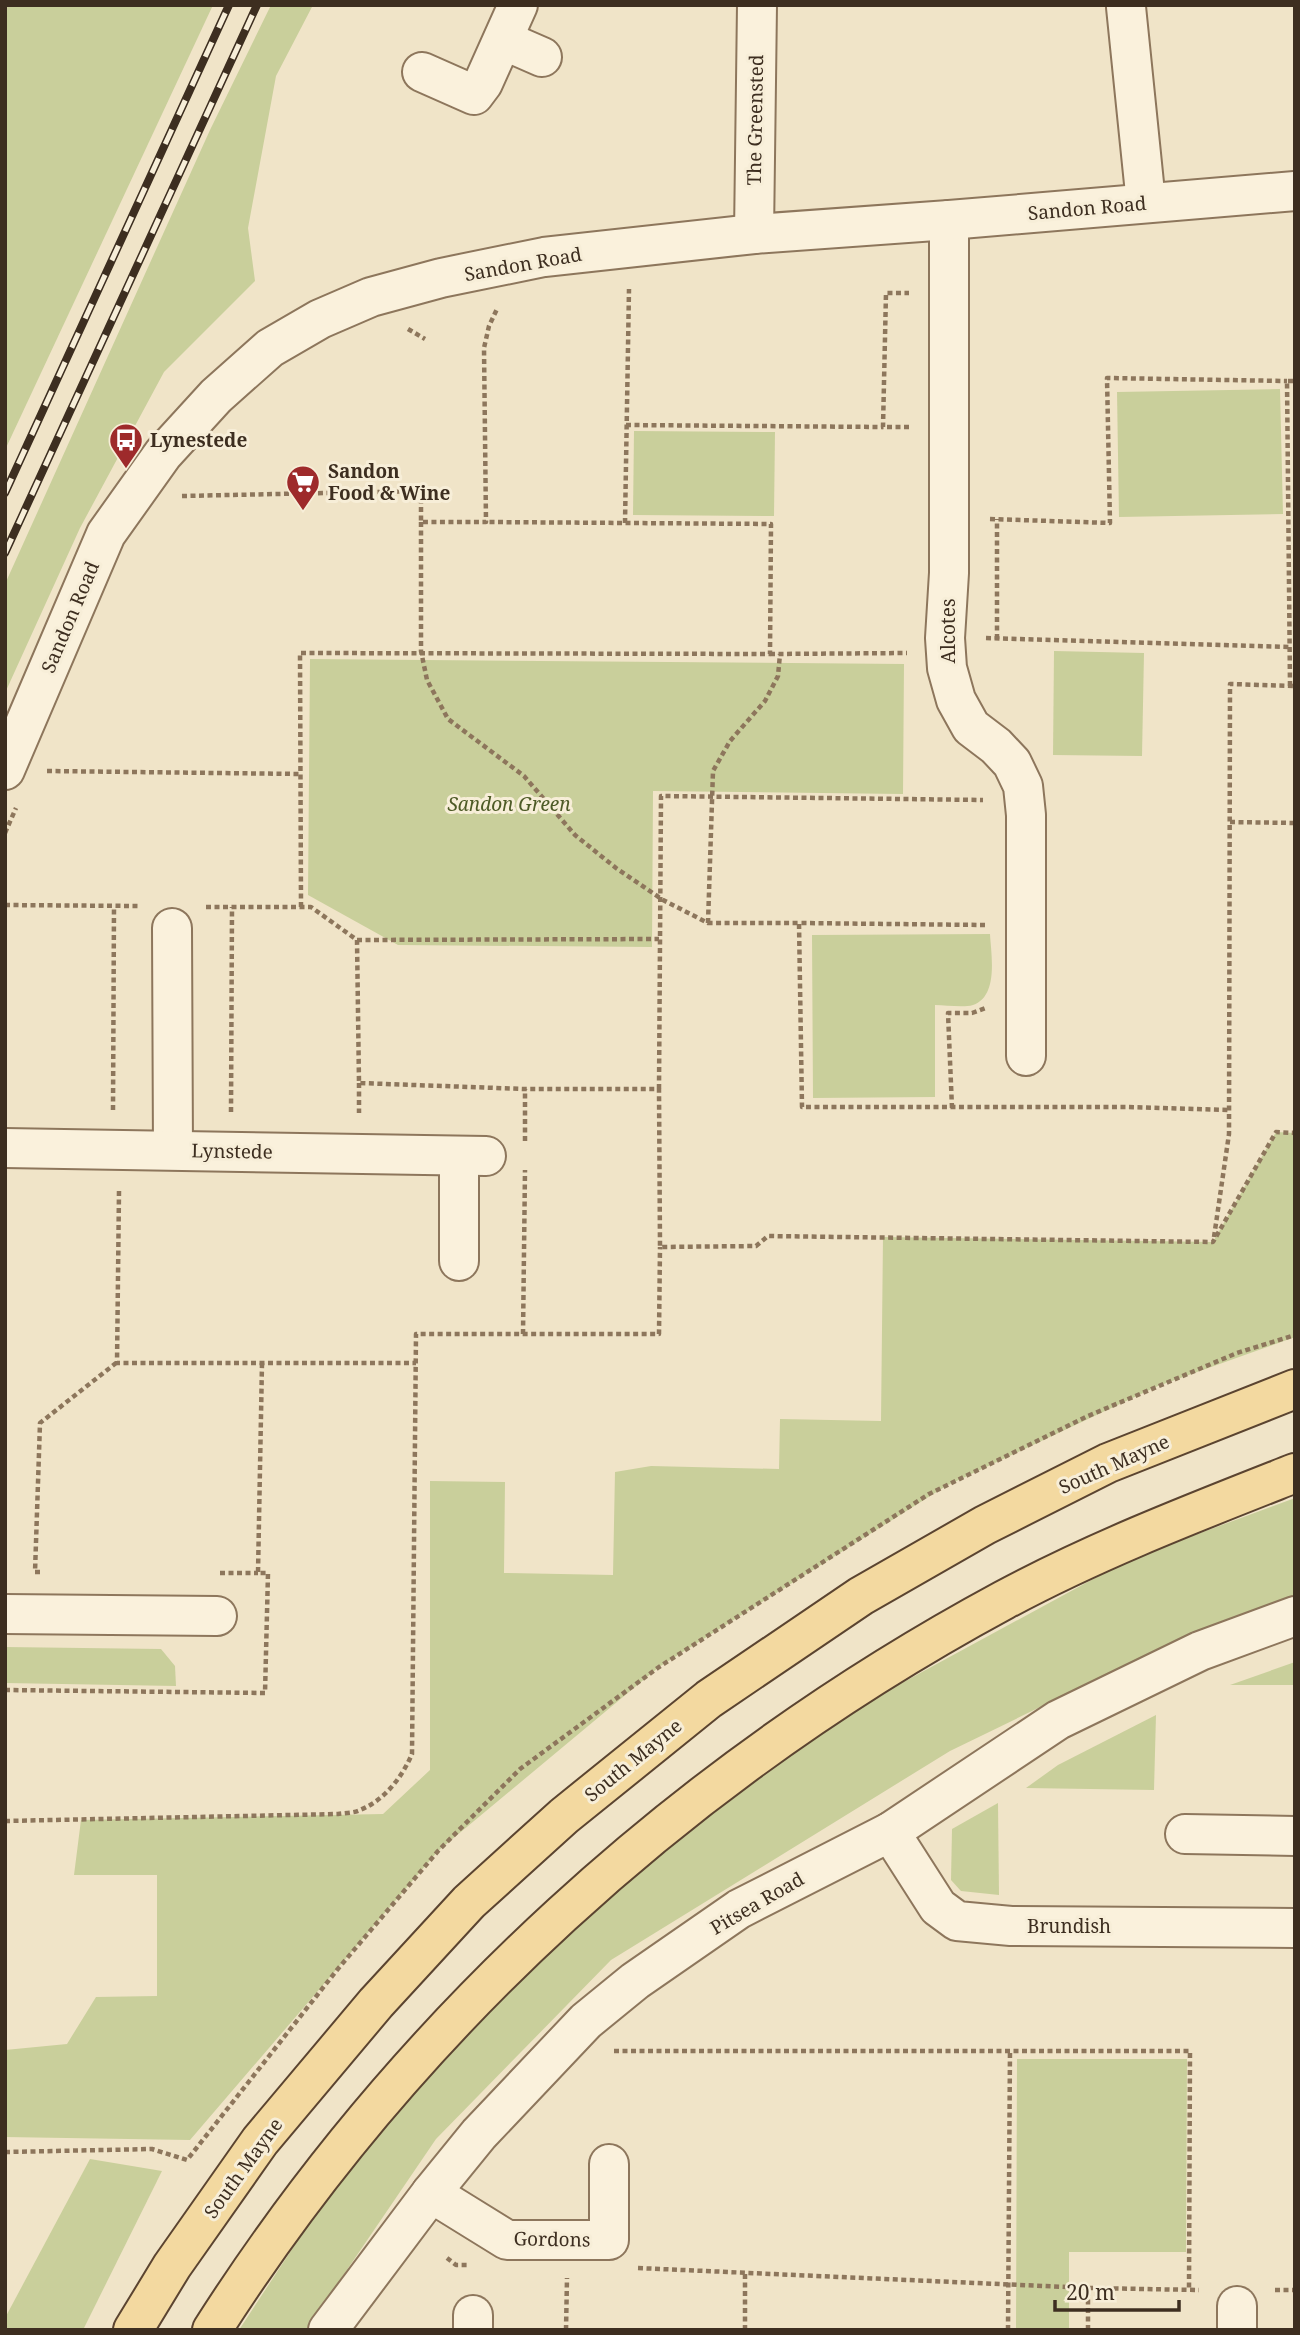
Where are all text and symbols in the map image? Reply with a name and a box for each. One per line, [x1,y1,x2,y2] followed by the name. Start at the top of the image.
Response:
[741,54,769,186] street label: The Greensted
[1027,190,1148,226] street label: Sandon Road
[462,241,584,287] street label: Sandon Road
[107,421,145,470] bus stop icon: Lynestede
[150,427,247,453] place label: Lynestede
[328,458,450,506] place label: Sandon Food & Wine
[284,463,322,512] supermarket icon: Sandon Food & Wine
[35,557,105,677] street label: Sandon Road
[935,598,961,664] street label: Alcotes
[447,791,571,817] park label: Sandon Green
[191,1137,273,1165] street label: Lynstede
[1055,1428,1173,1500] street label: South Mayne
[579,1713,687,1807] street label: South Mayne
[705,1865,809,1940] street label: Pitsea Road
[1027,1913,1111,1939] street label: Brundish
[198,2112,288,2224] street label: South Mayne
[513,2225,591,2253] street label: Gordons
[1055,2268,1179,2312] scale bar
[1066,2278,1115,2306] text: 20 m

